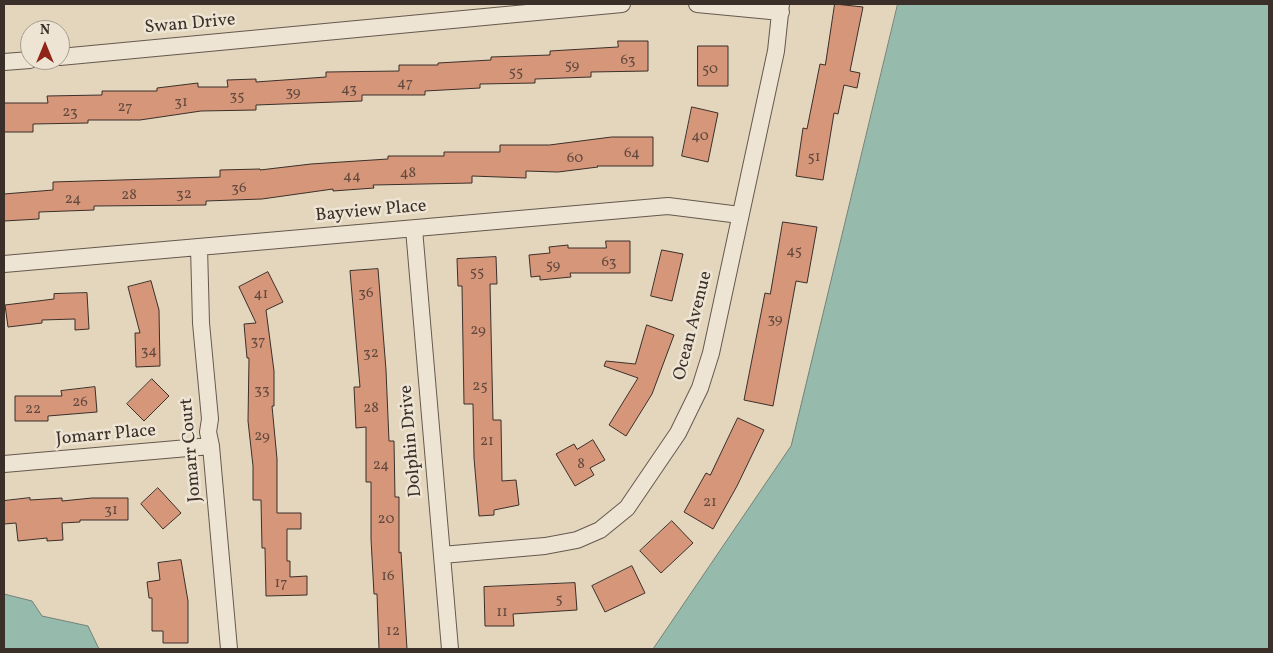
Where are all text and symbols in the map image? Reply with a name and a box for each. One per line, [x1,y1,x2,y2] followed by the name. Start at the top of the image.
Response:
[144,10,236,40] street label: Swan Drive
[20,20,70,70] north arrow
[40,21,50,40] text: N
[620,52,636,70] house number: 63
[565,57,579,75] house number: 59
[702,61,718,79] house number: 50
[509,64,523,82] house number: 55
[397,75,413,93] house number: 47
[341,81,357,99] house number: 43
[285,84,301,102] house number: 39
[230,88,244,106] house number: 35
[174,94,188,112] house number: 31
[118,99,132,117] house number: 27
[62,104,78,122] house number: 23
[691,128,709,146] house number: 40
[624,145,640,163] house number: 64
[807,149,821,167] house number: 51
[567,150,583,168] house number: 60
[400,165,416,183] house number: 48
[343,168,361,186] house number: 44
[231,180,247,198] house number: 36
[176,186,192,204] house number: 32
[121,187,137,205] house number: 28
[65,191,81,209] house number: 24
[314,196,428,228] street label: Bayview Place
[786,243,802,261] house number: 45
[601,254,617,272] house number: 63
[546,257,560,275] house number: 59
[470,264,484,282] house number: 55
[670,269,718,383] street label: Ocean Avenue
[358,285,374,303] house number: 36
[254,286,268,304] house number: 41
[767,311,783,329] house number: 39
[470,322,486,340] house number: 29
[251,333,265,351] house number: 37
[141,343,157,361] house number: 34
[363,345,379,363] house number: 32
[472,378,488,396] house number: 25
[254,382,270,400] house number: 33
[396,384,428,498] street label: Dolphin Drive
[72,394,88,412] house number: 26
[177,397,207,503] street label: Jomarr Court
[363,400,379,418] house number: 28
[25,401,41,419] house number: 22
[55,421,157,451] street label: Jomarr Place
[254,428,270,446] house number: 29
[480,433,494,451] house number: 21
[577,456,585,474] house number: 8
[373,457,389,475] house number: 24
[703,494,717,512] house number: 21
[104,502,118,520] house number: 31
[378,511,394,529] house number: 20
[381,568,395,586] house number: 16
[274,575,288,593] house number: 17
[555,591,563,609] house number: 5
[496,604,508,622] house number: 11
[386,623,400,641] house number: 12

